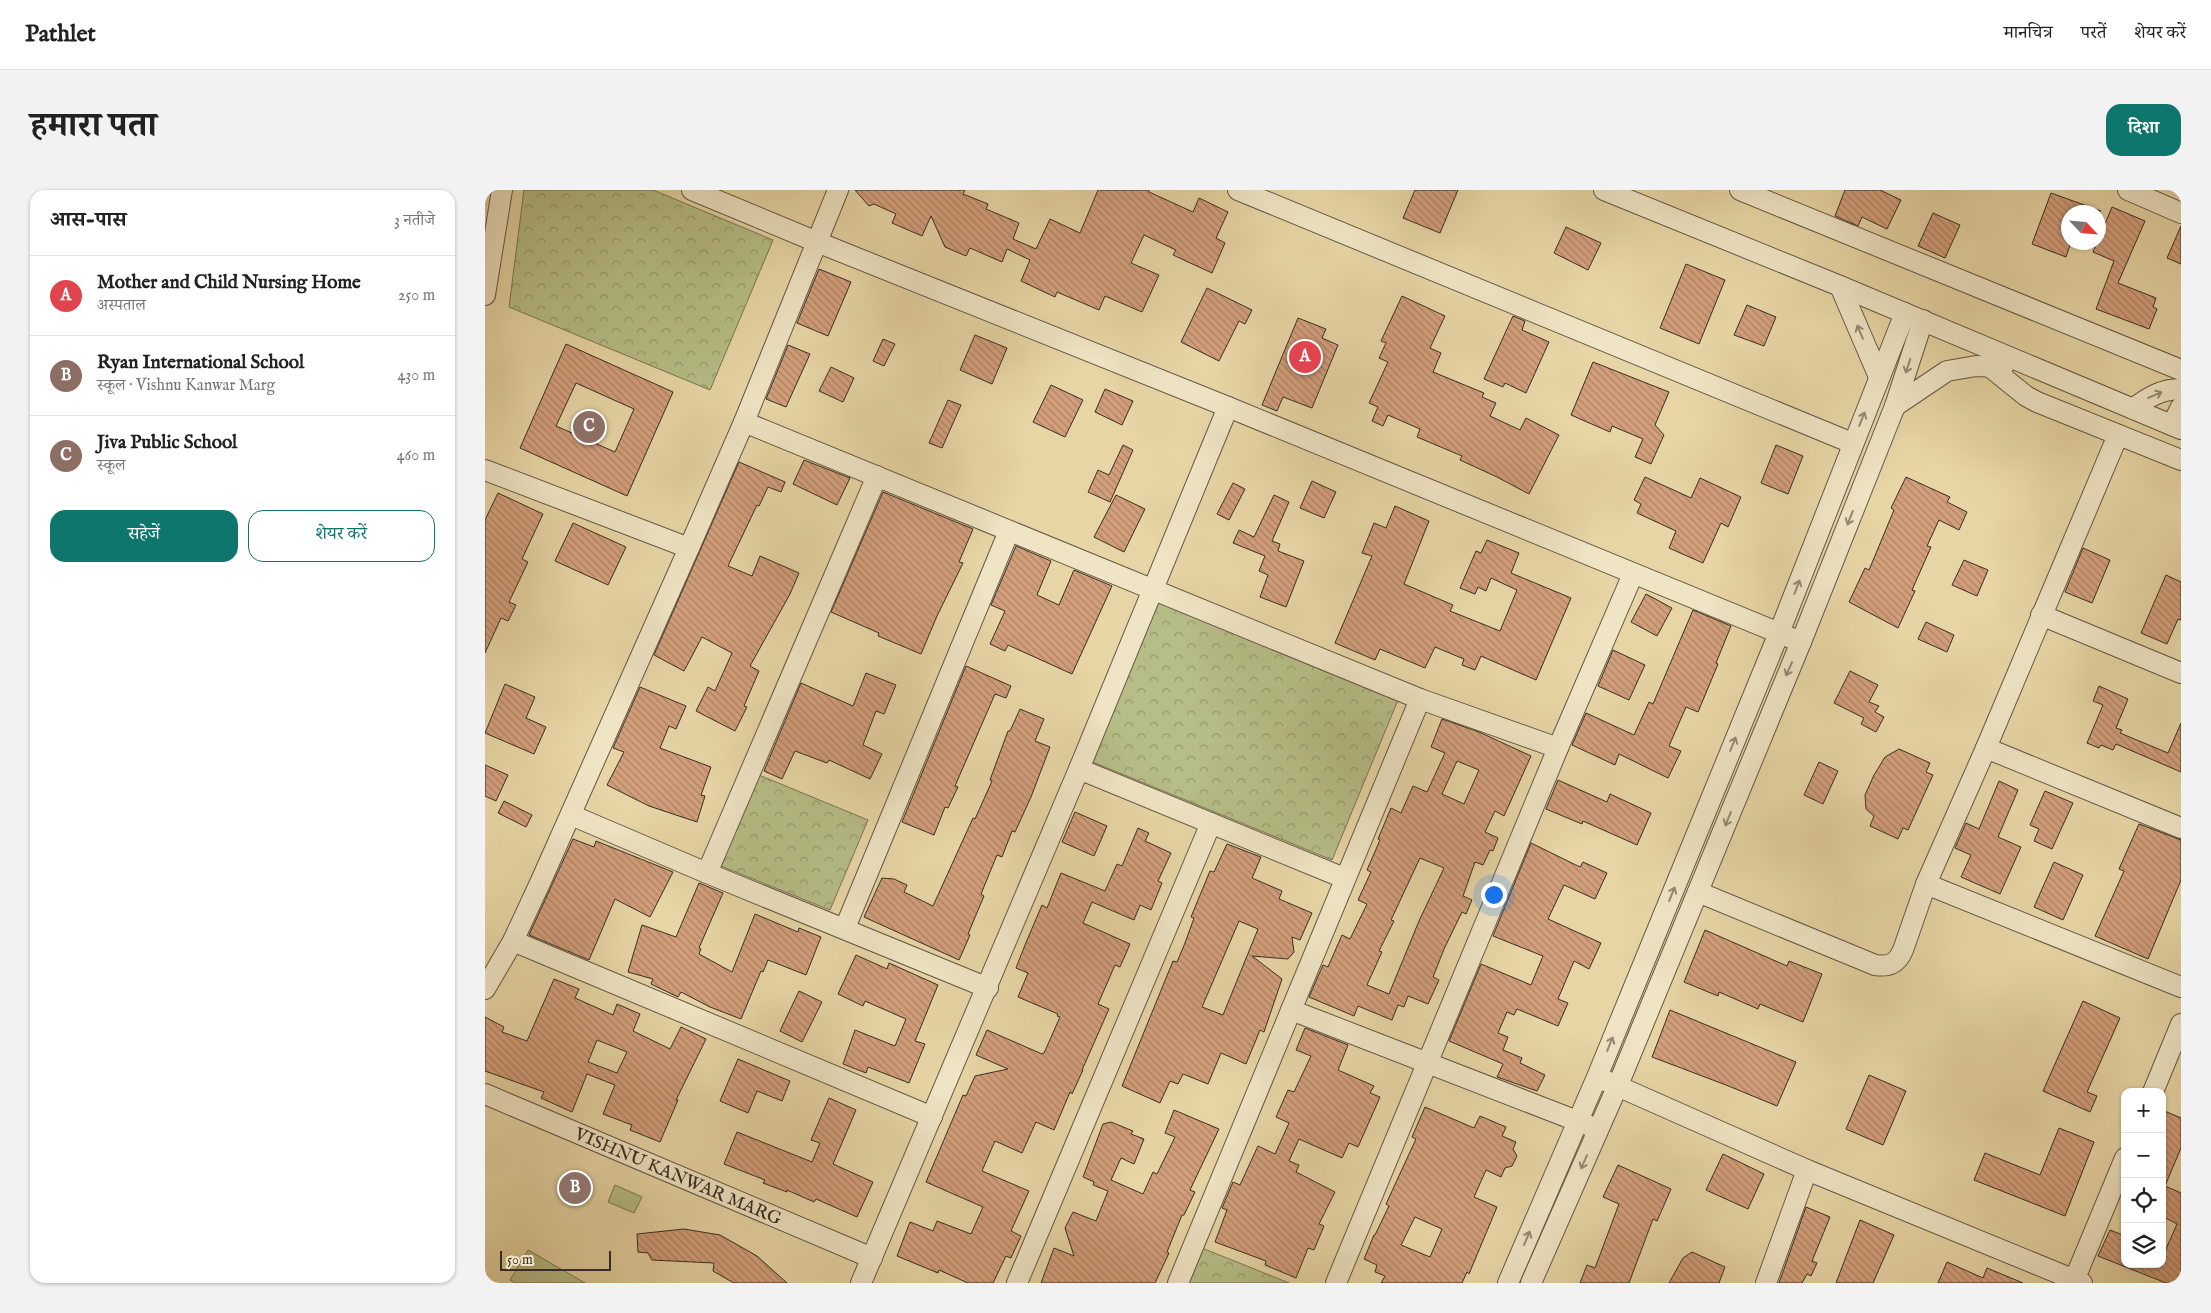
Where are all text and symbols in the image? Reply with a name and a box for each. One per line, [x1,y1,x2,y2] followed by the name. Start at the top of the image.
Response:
[25,19,96,50] text: Pathlet
[2004,22,2053,45] text: मानचित्र
[2081,22,2106,45] text: परतें
[2134,22,2186,45] text: शेयर करें
[30,104,157,149] text: हमारा पता
[2106,104,2181,156] button: दिशा
[2061,205,2106,250] north arrow
[50,207,127,234] text: आस-पास
[394,211,435,231] text: 3 नतीजे
[97,271,361,295] text: Mother and Child Nursing Home
[61,286,71,306] text: A
[398,286,435,306] text: 250 m
[97,296,146,316] text: अस्पताल
[1855,325,1865,340] one-way arrow
[1289,338,1321,376] pin: A
[97,351,304,375] text: Ryan International School
[1903,358,1912,374] one-way arrow
[61,366,71,386] text: B
[397,366,435,386] text: 430 m
[97,376,275,396] text: स्कूल · Vishnu Kanwar Marg
[2147,389,2162,399] one-way arrow
[573,408,605,446] pin: C
[1858,412,1867,427] one-way arrow
[97,431,237,455] text: Jiva Public School
[60,446,72,466] text: C
[397,446,435,466] text: 460 m
[97,456,126,476] text: स्कूल
[50,510,238,562] button: सहेजें
[248,510,435,562] button: शेयर करें
[1845,510,1854,525] one-way arrow
[1792,580,1802,595] one-way arrow
[1784,661,1794,676] one-way arrow
[1729,737,1739,752] one-way arrow
[1722,811,1732,826] one-way arrow
[1481,882,1507,908] your location
[1667,887,1677,902] one-way arrow
[1607,1037,1616,1052] one-way arrow
[2121,1088,2166,1268] map controls
[2121,1088,2166,1133] button: +
[570,1123,785,1232] street label: VISHNU KANWAR MARG
[2121,1133,2166,1178] button: −
[1579,1154,1589,1169] one-way arrow
[559,1169,591,1207] pin: B
[2121,1178,2166,1223] button: locate
[2121,1223,2166,1268] button: layers
[1523,1231,1533,1246] one-way arrow
[500,1248,611,1271] scale bar
[507,1251,533,1269] text: 50 m

